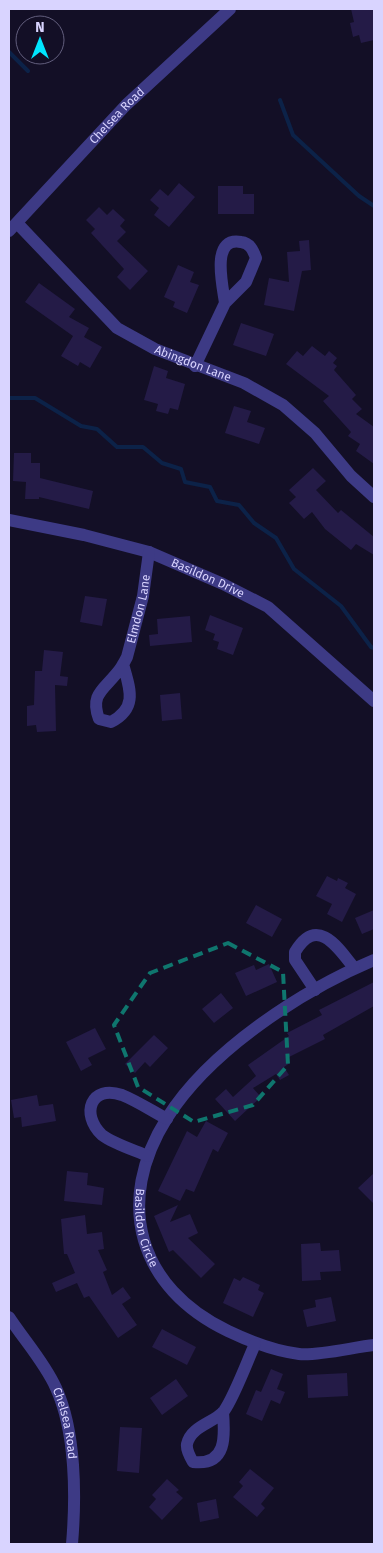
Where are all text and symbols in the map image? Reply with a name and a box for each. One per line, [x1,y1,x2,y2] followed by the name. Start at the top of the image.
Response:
[15,15,65,65] north arrow
[35,19,45,36] text: N
[86,84,147,147] street label: Chelsea Road
[153,342,233,384] street label: Abingdon Lane
[169,555,247,601] street label: Basildon Drive
[124,574,153,645] street label: Elmdon Lane
[132,1188,161,1270] street label: Basildon Circle
[50,1385,80,1460] street label: Chelsea Road

